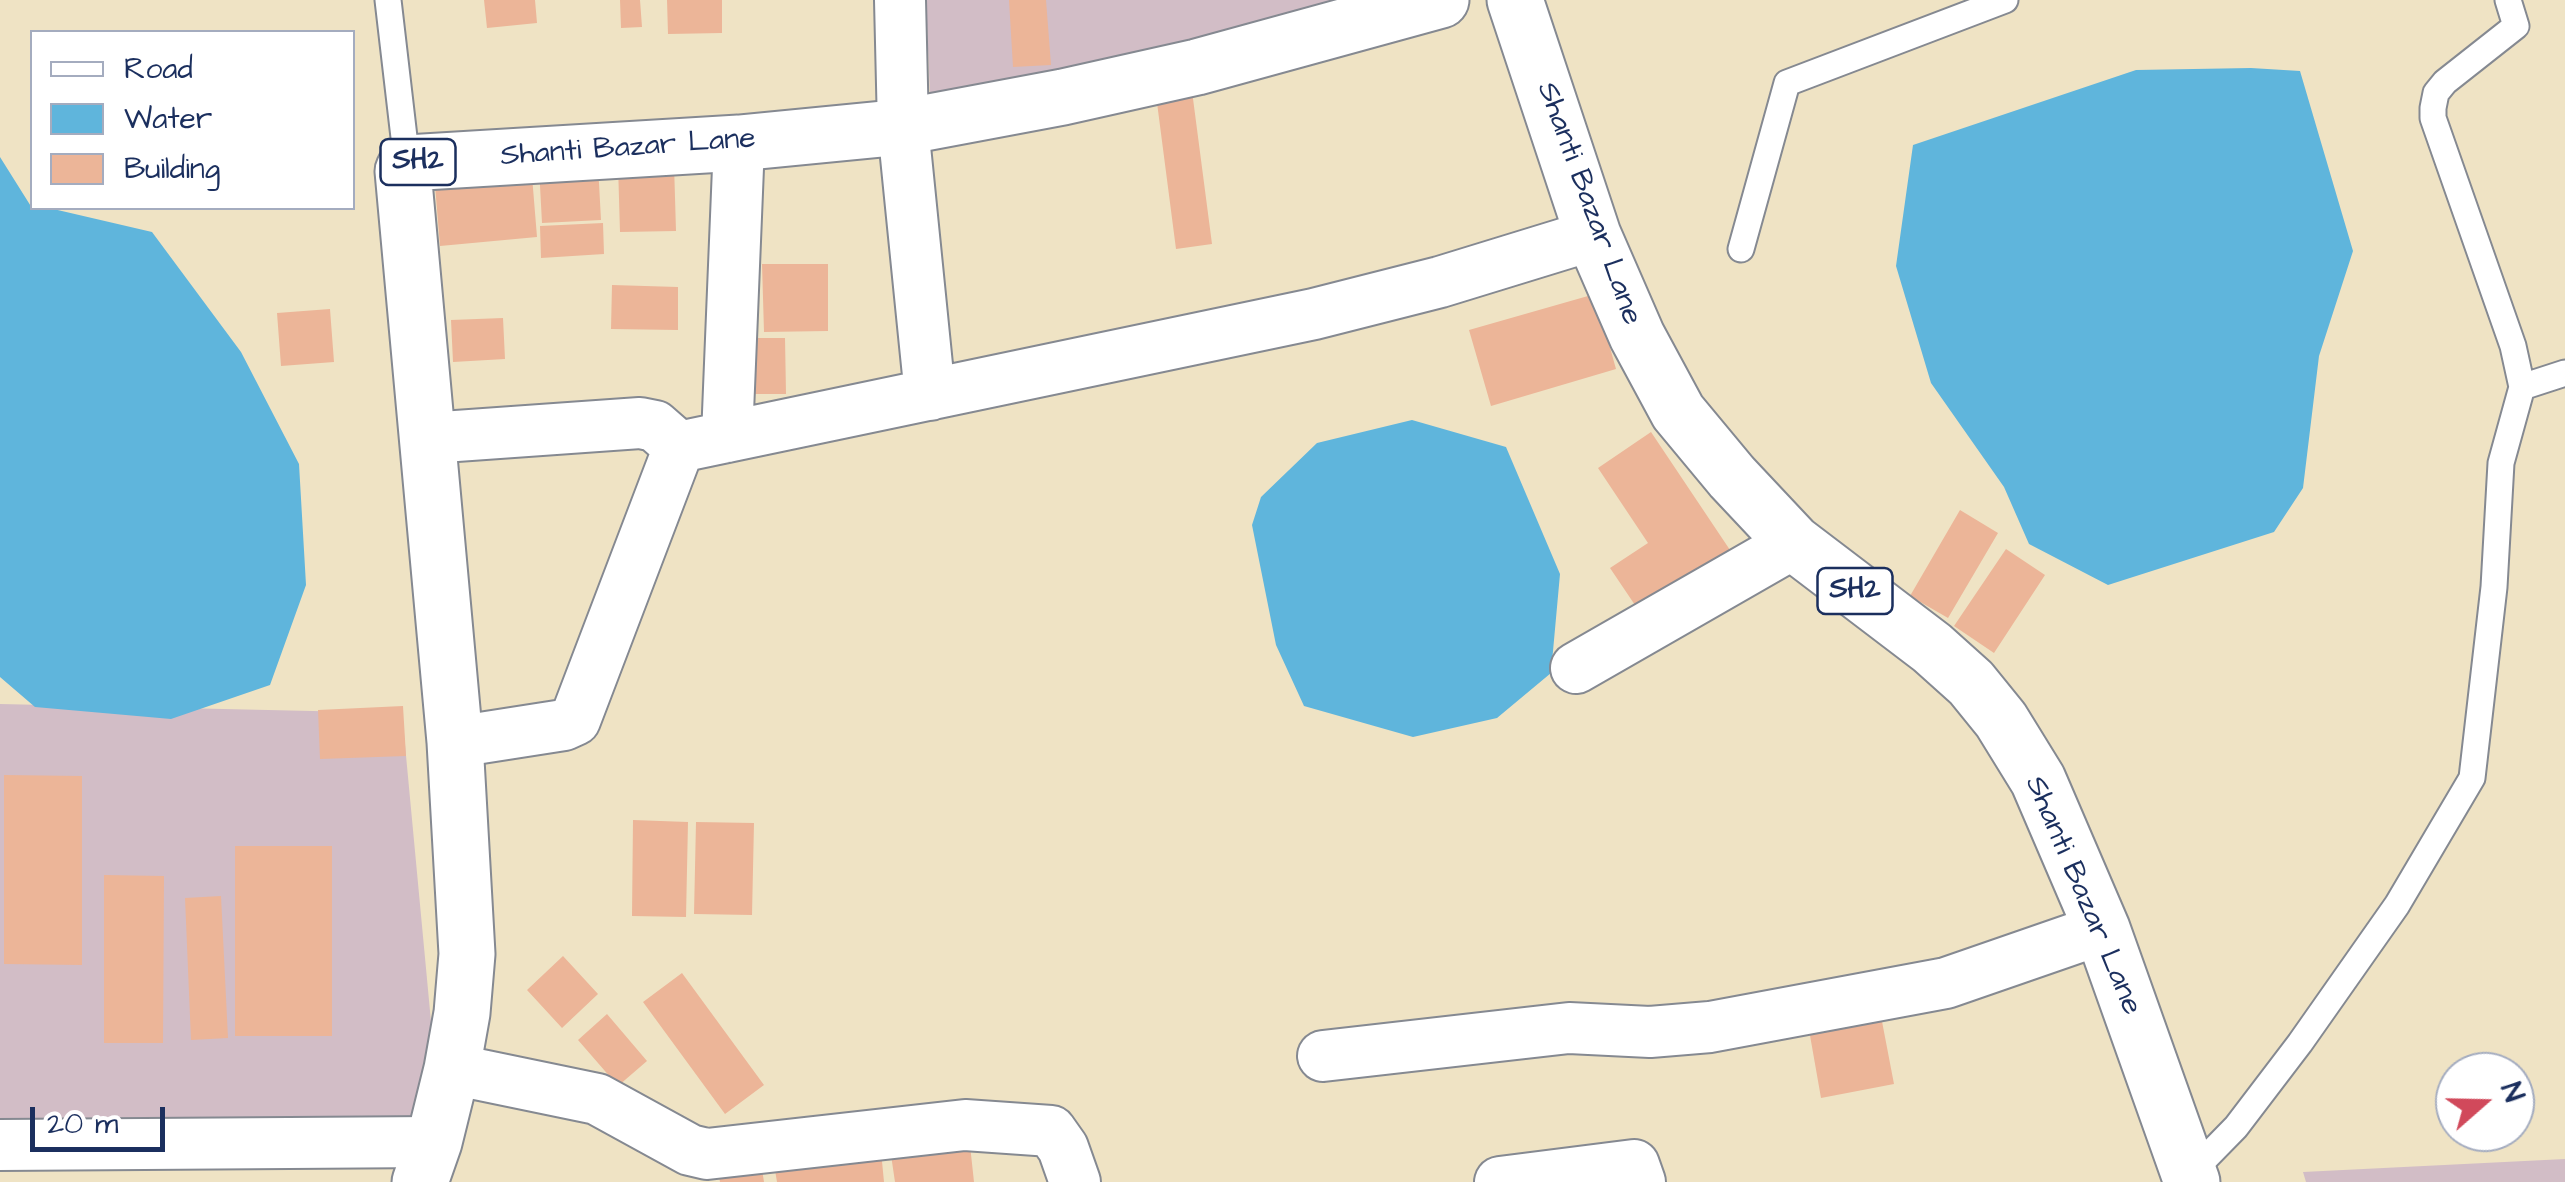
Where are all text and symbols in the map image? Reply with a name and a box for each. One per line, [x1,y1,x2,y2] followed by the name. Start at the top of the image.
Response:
[30,30,355,210] legend
[124,48,193,90] text: Road
[1527,78,1649,330] street label: Shanti Bazar Lane
[124,98,212,140] text: Water
[499,122,757,176] street label: Shanti Bazar Lane
[380,139,456,185] road number: SH2
[124,148,220,190] text: Building
[1818,568,1892,614] road number: SH2
[2015,771,2149,1021] street label: Shanti Bazar Lane
[2435,1052,2535,1152] north arrow
[2490,1077,2533,1107] text: N
[35,1087,170,1149] scale bar
[47,1103,118,1145] text: 20 m

